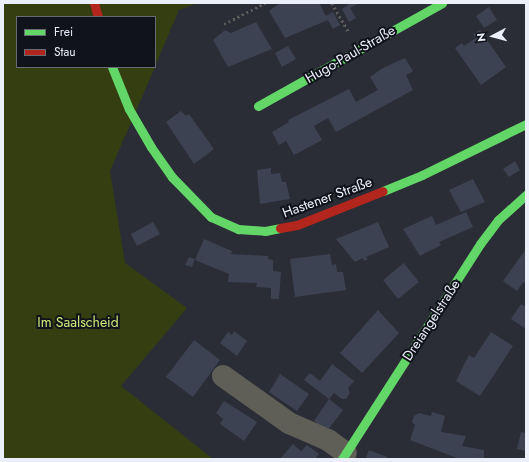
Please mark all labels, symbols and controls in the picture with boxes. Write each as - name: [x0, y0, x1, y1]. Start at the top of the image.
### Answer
- legend: [16, 16, 156, 68]
- north arrow: [473, 16, 513, 56]
- street label: Hugo-Paul-Straße: [302, 21, 398, 87]
- text: Frei: [54, 23, 73, 41]
- text: N: [473, 32, 489, 42]
- text: Stau: [54, 43, 76, 61]
- street label: Hastener Straße: [280, 173, 374, 221]
- street label: Dreiangelstraße: [399, 276, 463, 364]
- park label: Im Saalscheid: [37, 314, 119, 330]

